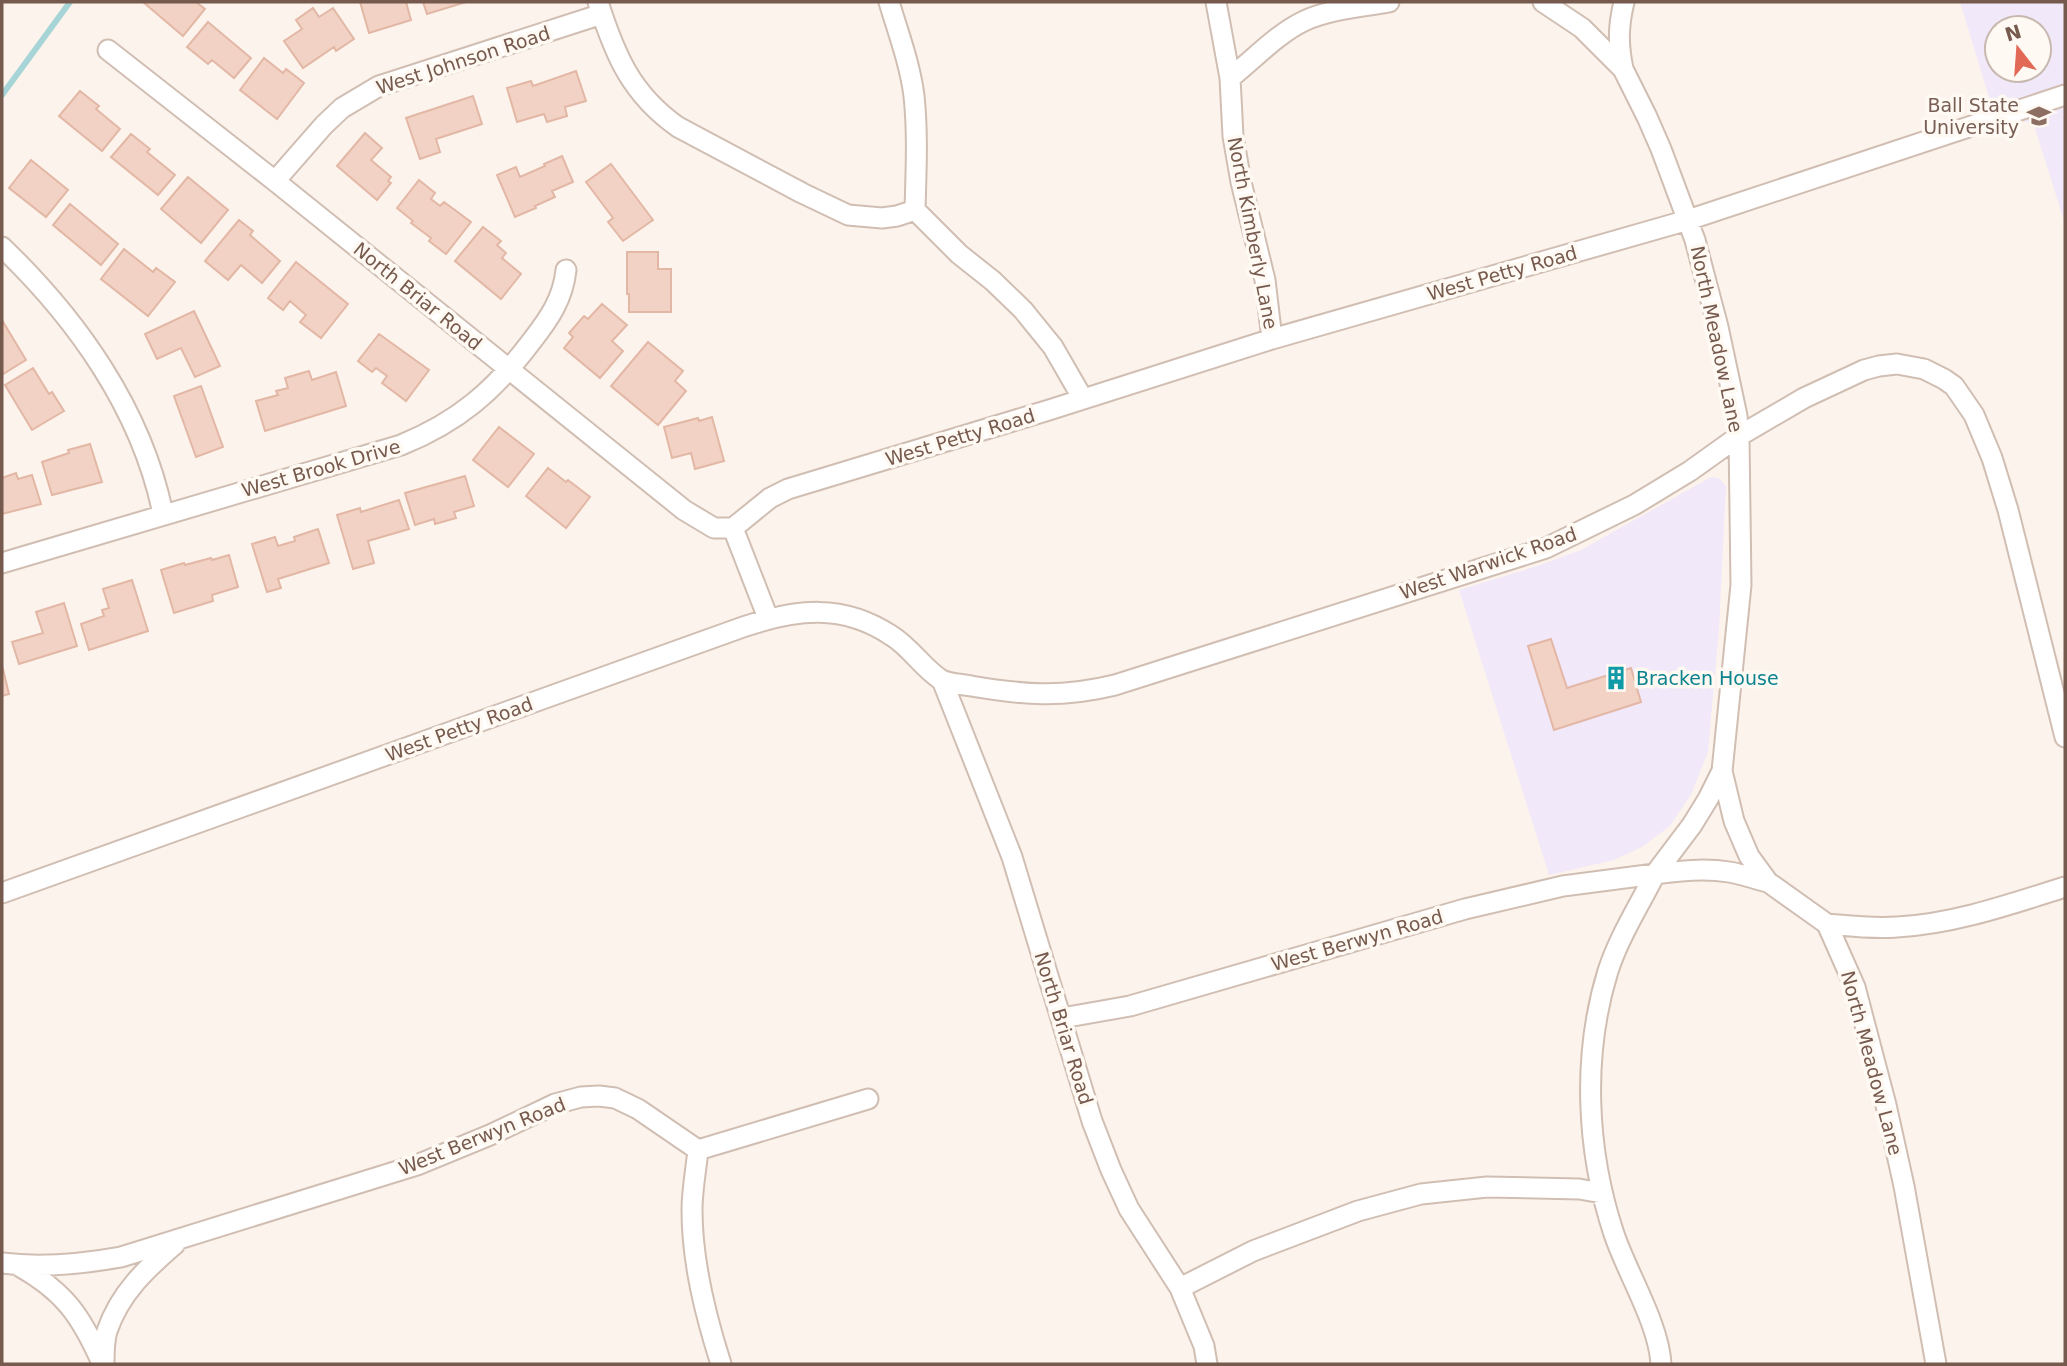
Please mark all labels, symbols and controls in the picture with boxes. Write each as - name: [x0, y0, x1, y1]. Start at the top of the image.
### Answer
- north arrow: [1983, 14, 2053, 84]
- text: N: [2002, 20, 2024, 46]
- street label: West Johnson Road: [373, 22, 553, 98]
- place label: Ball State University: [1923, 94, 2019, 138]
- school or university icon: Ball State University: [2025, 102, 2053, 130]
- street label: North Kimberly Lane: [1224, 135, 1282, 331]
- street label: North Briar Road: [349, 238, 487, 354]
- street label: West Petty Road: [1424, 241, 1580, 305]
- street label: North Meadow Lane: [1686, 244, 1748, 434]
- street label: West Petty Road: [883, 404, 1037, 470]
- street label: West Brook Drive: [239, 435, 403, 501]
- street label: West Warwick Road: [1397, 522, 1579, 604]
- building icon: Bracken House: [1602, 664, 1630, 692]
- place label: Bracken House: [1636, 667, 1779, 689]
- street label: West Petty Road: [382, 692, 536, 766]
- street label: West Berwyn Road: [1268, 905, 1446, 975]
- street label: North Briar Road: [1030, 949, 1098, 1107]
- street label: North Meadow Lane: [1837, 968, 1907, 1158]
- street label: West Berwyn Road: [395, 1092, 569, 1180]

